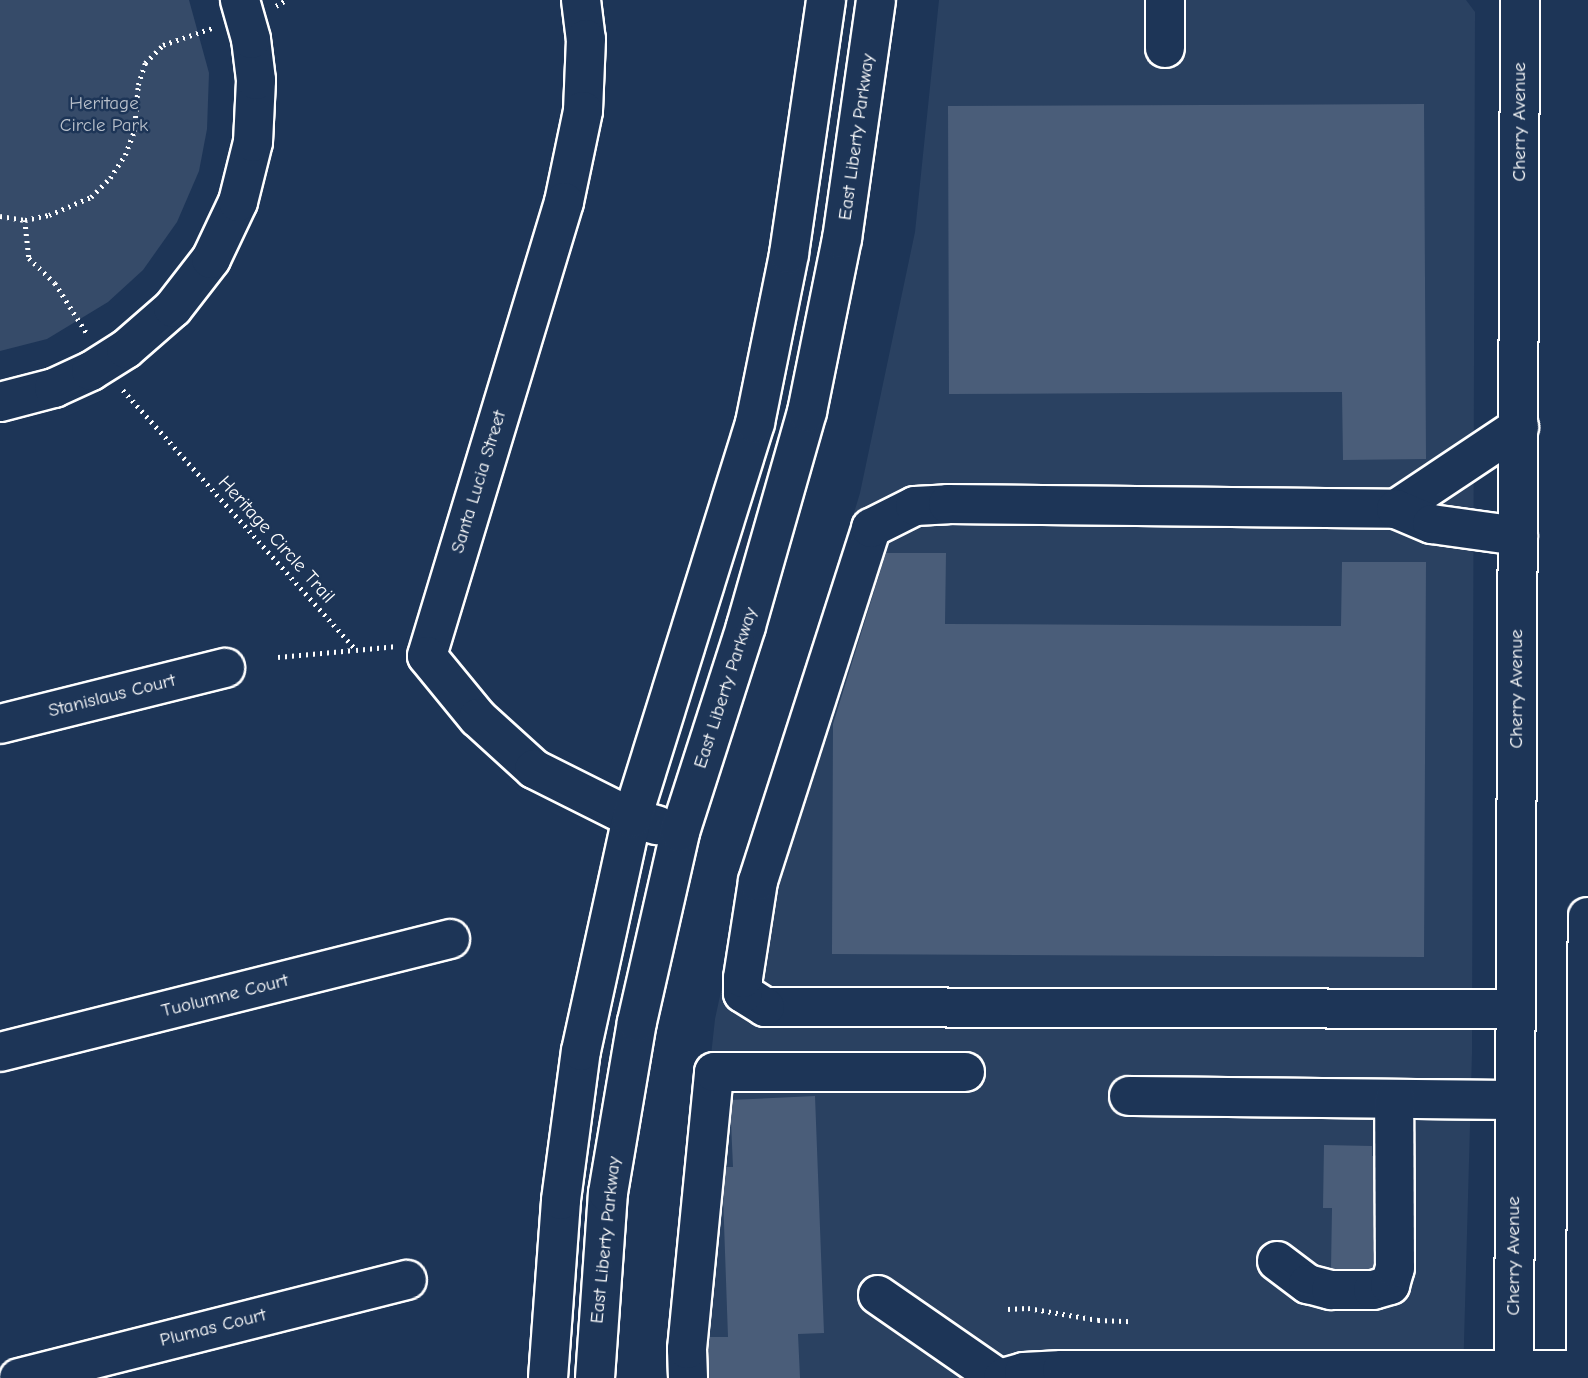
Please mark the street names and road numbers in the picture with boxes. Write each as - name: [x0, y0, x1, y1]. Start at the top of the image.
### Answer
- street label: East Liberty Parkway: [834, 52, 880, 222]
- street label: Cherry Avenue: [1509, 62, 1531, 182]
- street label: Santa Lucia Street: [446, 408, 512, 556]
- street label: Heritage Circle Trail: [213, 472, 339, 608]
- street label: East Liberty Parkway: [689, 605, 763, 771]
- street label: Cherry Avenue: [1506, 629, 1528, 749]
- street label: Stanislaus Court: [46, 669, 178, 723]
- street label: Tuolumne Court: [159, 969, 291, 1023]
- street label: East Liberty Parkway: [586, 1155, 626, 1325]
- street label: Cherry Avenue: [1503, 1196, 1525, 1316]
- street label: Plumas Court: [158, 1304, 268, 1352]

